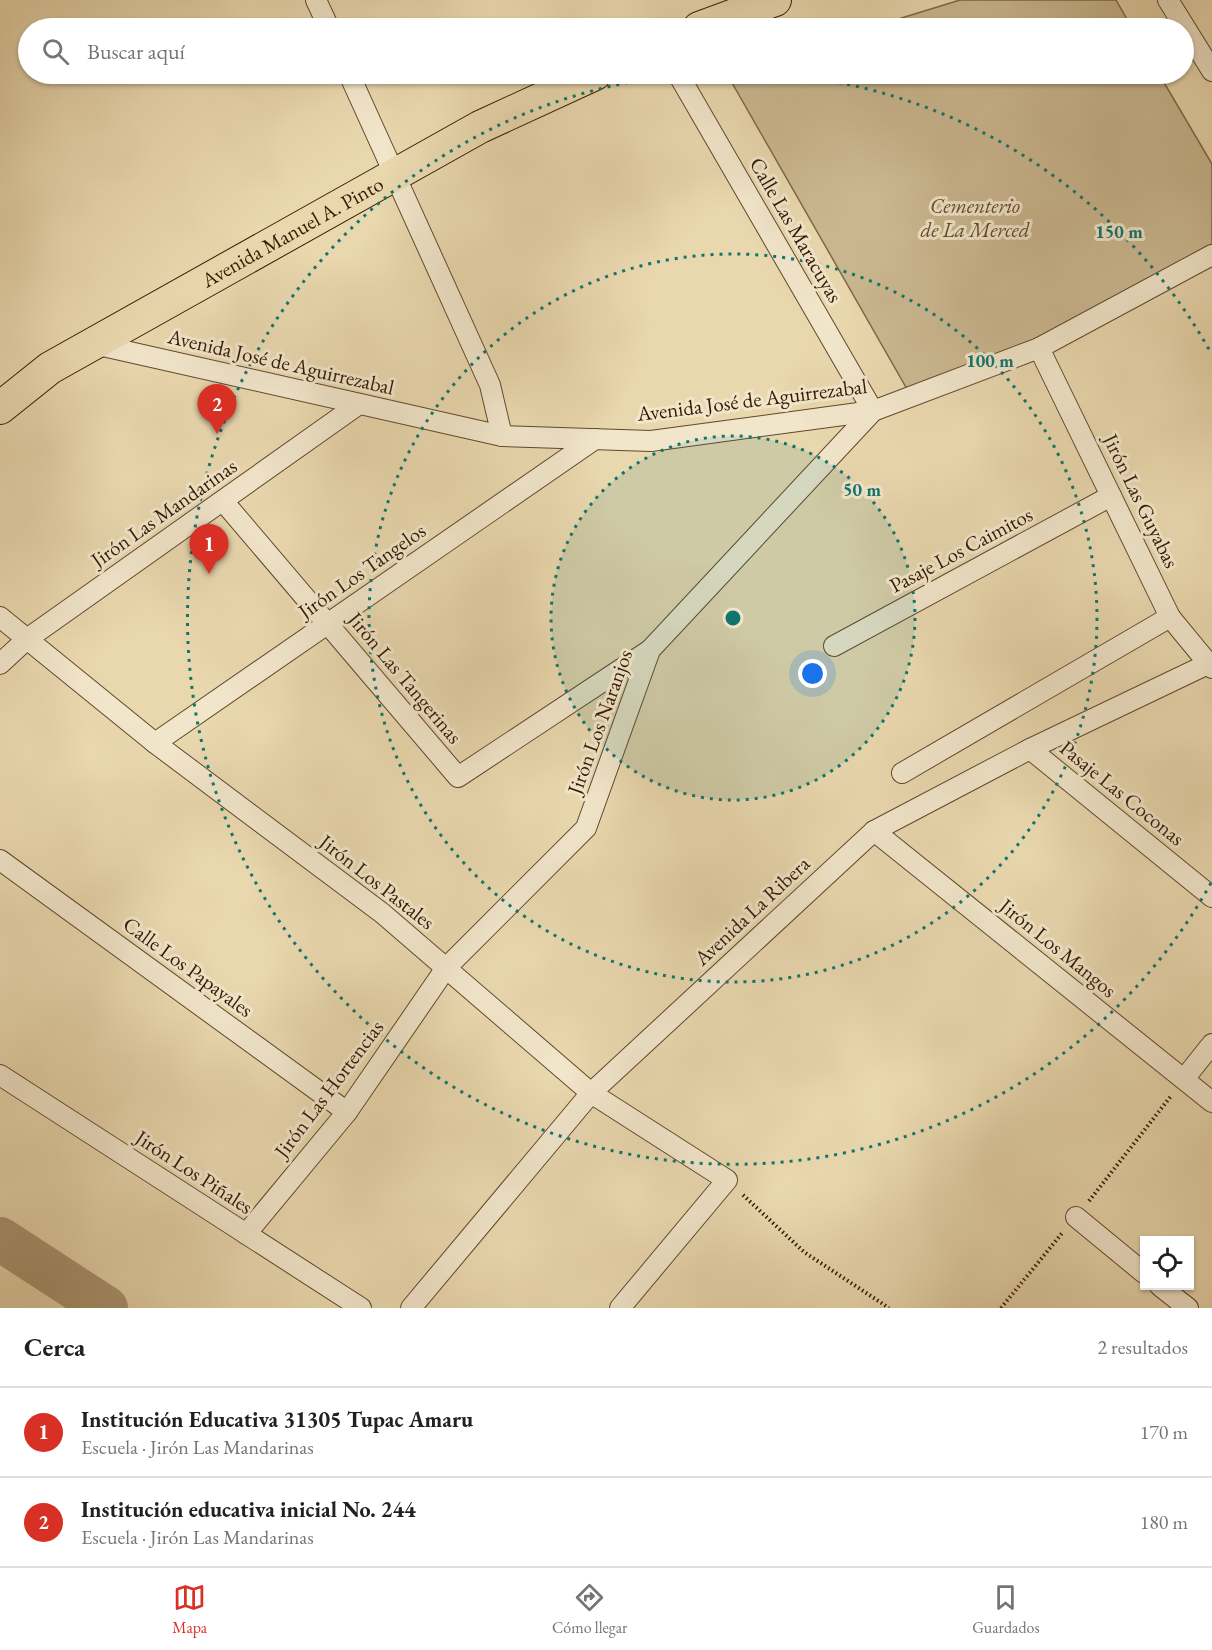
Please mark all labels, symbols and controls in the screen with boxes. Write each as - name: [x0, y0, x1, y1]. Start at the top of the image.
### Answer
- search box: [18, 18, 1194, 84]
- icon: search: [39, 35, 72, 68]
- text: Buscar aquí: [87, 37, 185, 66]
- street label: Calle Las Maracuyas: [744, 152, 849, 307]
- street label: Avenida Manuel A. Pinto: [196, 170, 388, 294]
- park label: Cementerio de La Merced: [920, 192, 1030, 243]
- text: 150 m: [1095, 220, 1143, 243]
- street label: Avenida José de Aguirrezabal: [164, 322, 397, 401]
- text: 100 m: [966, 349, 1014, 372]
- street label: Avenida José de Aguirrezabal: [635, 372, 868, 427]
- pin: 2: [198, 384, 236, 434]
- street label: Jirón Las Guyabas: [1096, 428, 1186, 572]
- street label: Jirón Las Mandarinas: [84, 452, 242, 574]
- text: 50 m: [843, 478, 881, 501]
- street label: Pasaje Los Caimitos: [885, 500, 1037, 599]
- street label: Jirón Los Tangelos: [291, 517, 431, 626]
- pin: 1: [190, 524, 228, 574]
- street label: Jirón Las Tangerinas: [341, 605, 468, 749]
- centre of rings: [723, 608, 743, 628]
- street label: Jirón Los Naranjos: [560, 646, 638, 800]
- your location: [798, 659, 827, 688]
- street label: Pasaje Las Coconas: [1054, 734, 1190, 851]
- street label: Jirón Los Pastales: [313, 827, 441, 935]
- street label: Avenida La Ribera: [687, 850, 816, 972]
- street label: Jirón Los Mangos: [993, 891, 1123, 1003]
- street label: Calle Los Papayales: [118, 910, 259, 1023]
- street label: Jirón Las Hortencias: [267, 1014, 389, 1165]
- street label: Jirón Los Piñales: [129, 1122, 258, 1220]
- map controls: [1140, 1236, 1194, 1290]
- button: locate: [1140, 1236, 1194, 1290]
- text: Cerca: [24, 1330, 85, 1364]
- text: 2 resultados: [1097, 1334, 1188, 1360]
- text: Institución Educativa 31305 Tupac Amaru: [81, 1405, 473, 1434]
- text: 1: [38, 1419, 49, 1445]
- text: 170 m: [1140, 1419, 1188, 1445]
- text: Escuela · Jirón Las Mandarinas: [81, 1434, 314, 1460]
- text: Institución educativa inicial No. 244: [81, 1495, 416, 1524]
- text: 2: [38, 1509, 49, 1535]
- text: 180 m: [1140, 1509, 1188, 1535]
- text: Escuela · Jirón Las Mandarinas: [81, 1524, 314, 1550]
- tab: Mapa: [172, 1581, 207, 1638]
- tab: Cómo llegar: [552, 1581, 627, 1638]
- tab: Guardados: [972, 1581, 1040, 1638]

